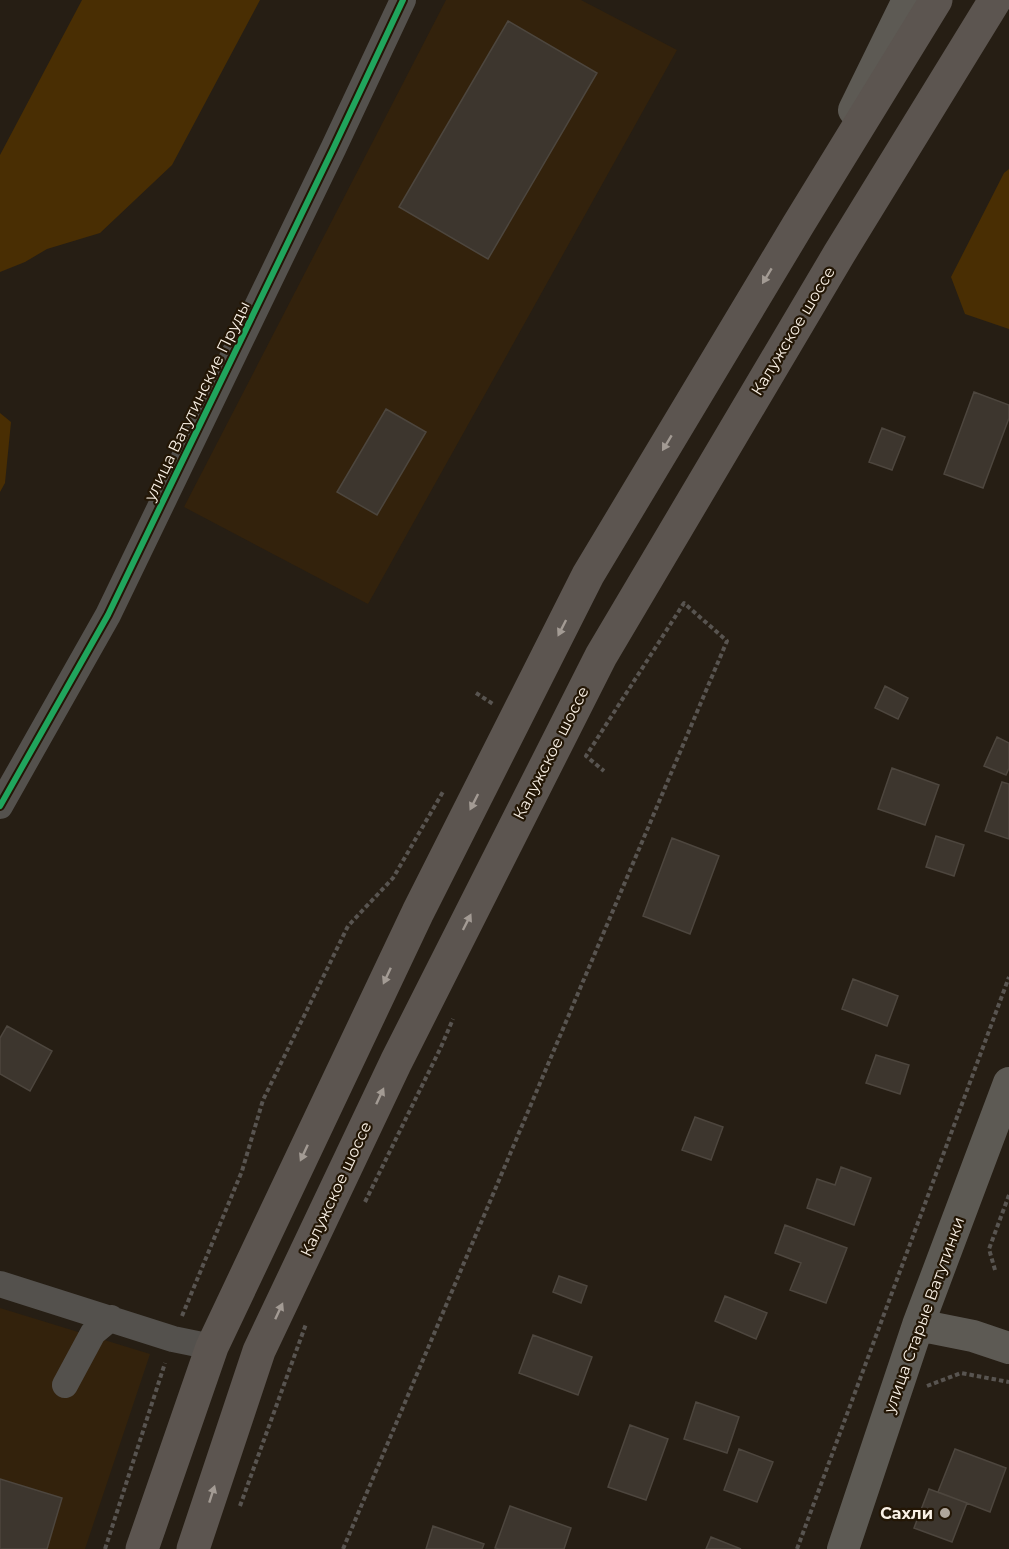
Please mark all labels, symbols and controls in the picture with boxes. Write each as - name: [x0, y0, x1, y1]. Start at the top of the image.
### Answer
- street label: Калужское шоссе: [747, 263, 839, 399]
- one-way arrow: [762, 268, 773, 284]
- street label: улица Ватутинские Пруды: [140, 298, 254, 505]
- one-way arrow: [662, 435, 673, 451]
- one-way arrow: [557, 619, 566, 636]
- street label: Калужское шоссе: [509, 683, 593, 823]
- one-way arrow: [469, 793, 478, 810]
- one-way arrow: [462, 913, 471, 930]
- one-way arrow: [383, 968, 392, 985]
- one-way arrow: [375, 1088, 384, 1105]
- street label: Калужское шоссе: [296, 1118, 376, 1260]
- one-way arrow: [299, 1144, 308, 1161]
- street label: улица Старые Ватутинки: [879, 1214, 968, 1417]
- one-way arrow: [274, 1302, 283, 1319]
- one-way arrow: [208, 1484, 217, 1502]
- place label: Сахли: [880, 1504, 933, 1523]
- marker: Сахли: [938, 1506, 952, 1520]

